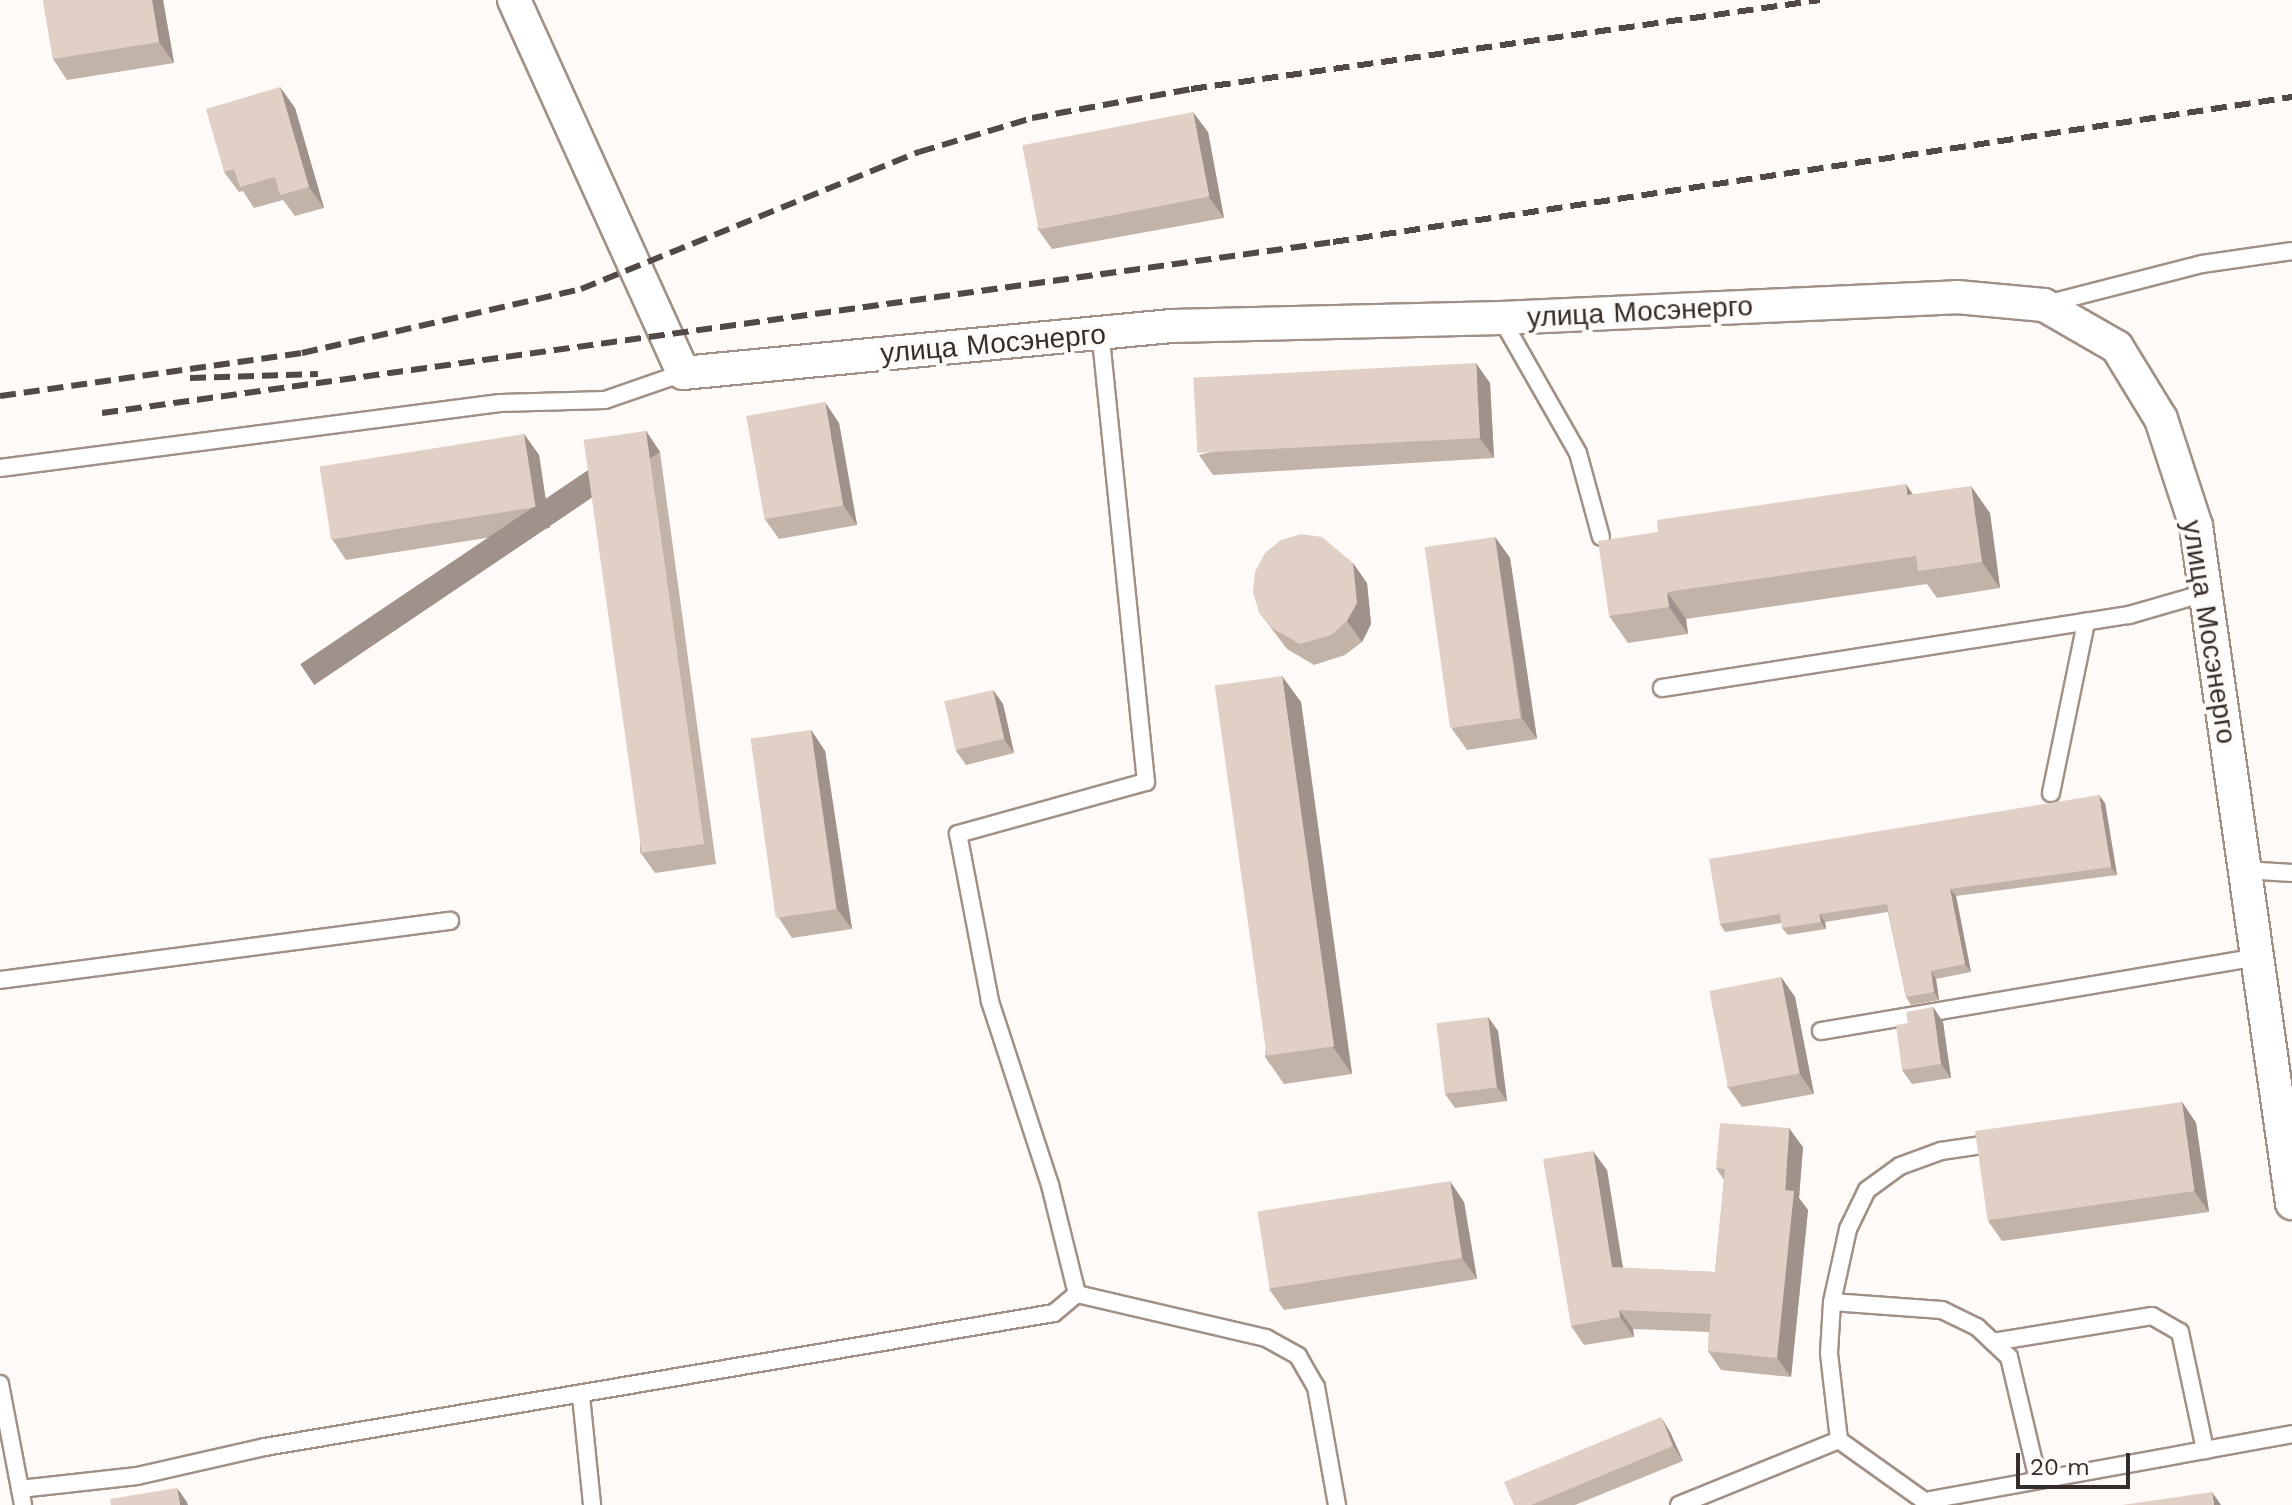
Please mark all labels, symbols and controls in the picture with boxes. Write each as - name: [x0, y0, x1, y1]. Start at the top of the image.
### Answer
- street label: улица Мосэнерго: [1526, 289, 1754, 335]
- street label: улица Мосэнерго: [879, 317, 1107, 371]
- street label: улица Мосэнерго: [2175, 518, 2243, 746]
- scale bar: [2020, 1437, 2134, 1487]
- text: 20 m: [2030, 1453, 2090, 1481]

